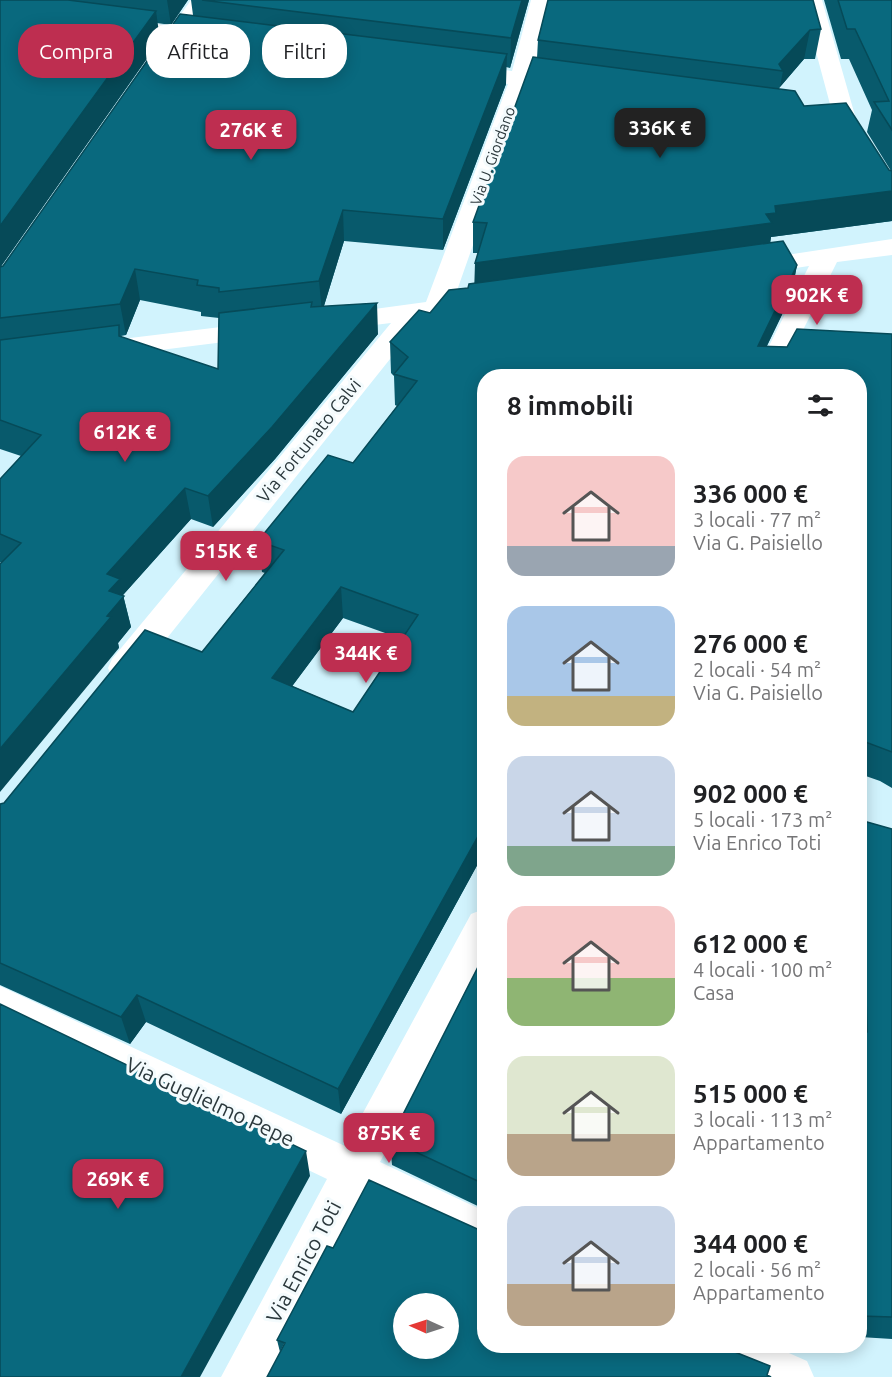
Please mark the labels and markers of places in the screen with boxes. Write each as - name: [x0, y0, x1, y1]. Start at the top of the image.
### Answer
- pin: 336K €: [611, 108, 709, 159]
- pin: 276K €: [202, 110, 300, 161]
- pin: 902K €: [768, 275, 866, 326]
- pin: 612K €: [76, 412, 174, 463]
- pin: 515K €: [177, 531, 275, 582]
- pin: 344K €: [317, 633, 415, 684]
- pin: 875K €: [340, 1113, 438, 1164]
- pin: 269K €: [69, 1159, 167, 1210]

